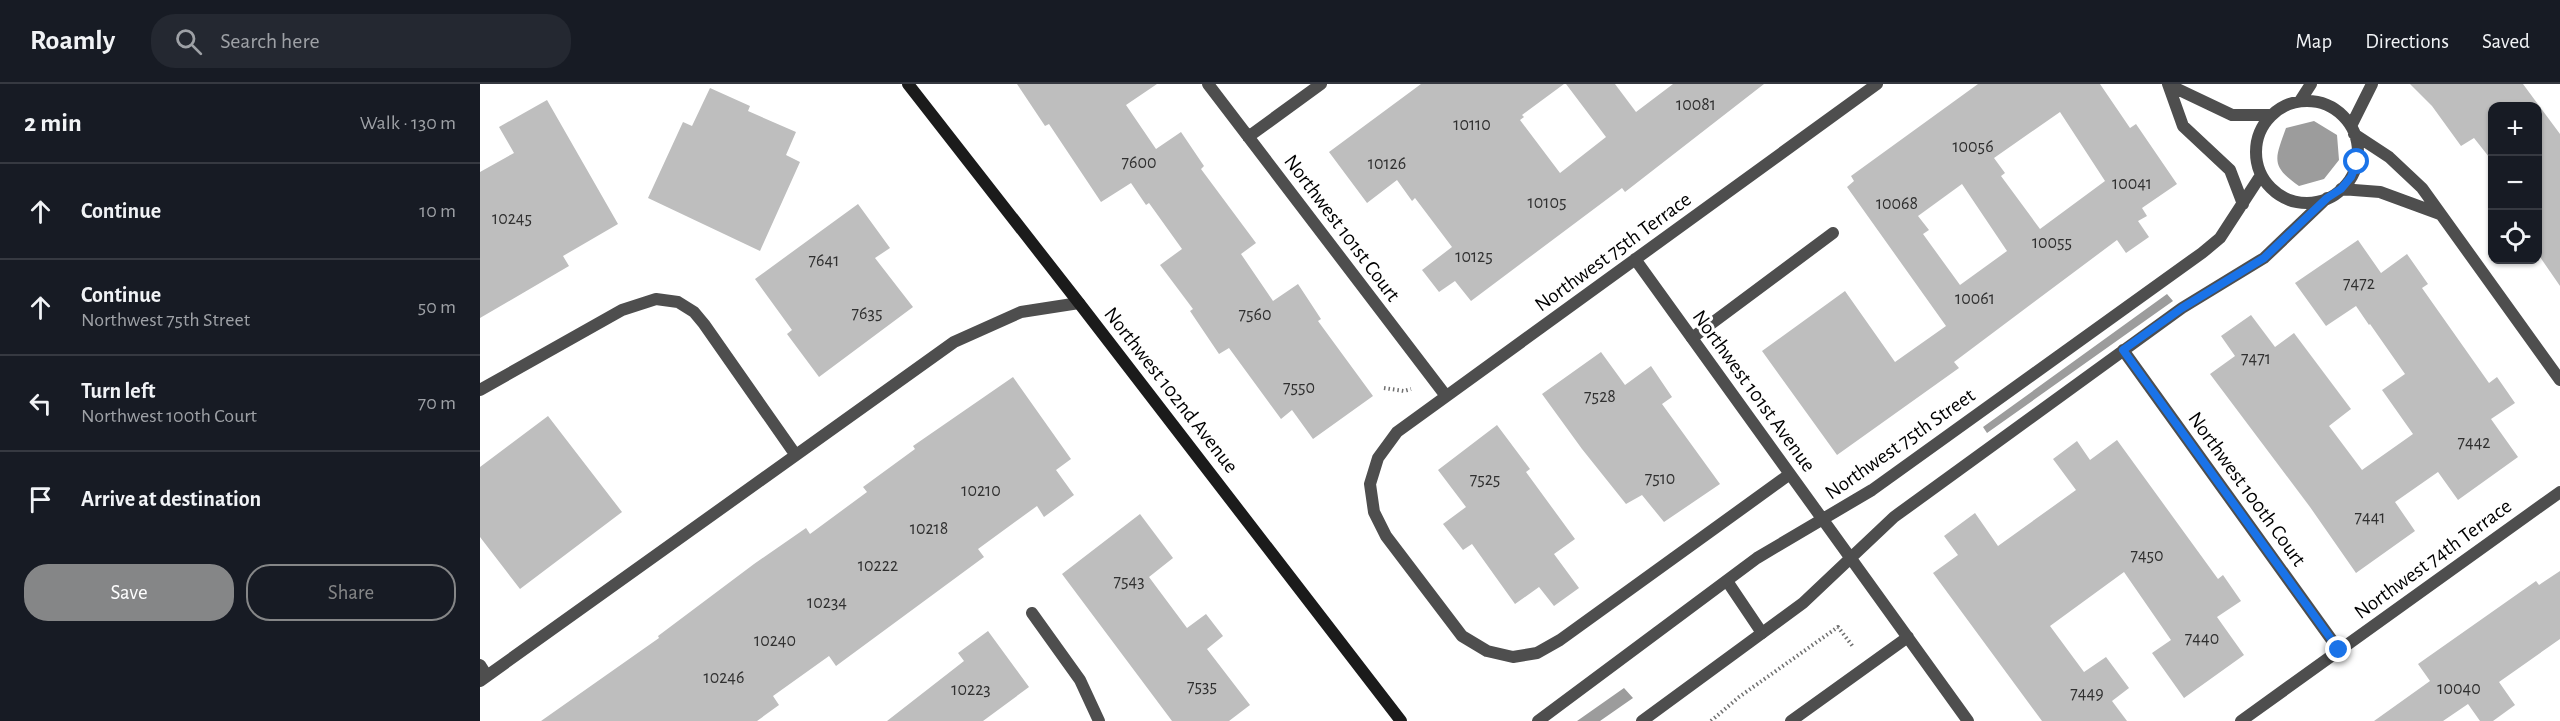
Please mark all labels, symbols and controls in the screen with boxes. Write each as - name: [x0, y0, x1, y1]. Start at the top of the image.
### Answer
- search box: [151, 14, 571, 68]
- icon: search: [172, 25, 205, 58]
- text: Roamly: [30, 27, 115, 55]
- text: Search here: [220, 30, 320, 52]
- text: Map: [2296, 31, 2332, 52]
- text: Directions: [2365, 31, 2449, 52]
- text: Saved: [2482, 31, 2530, 52]
- house number: 10081: [1676, 96, 1716, 114]
- map controls: [2488, 102, 2542, 264]
- button: +: [2488, 102, 2542, 156]
- text: 2 min: [24, 110, 82, 136]
- text: Walk · 130 m: [360, 113, 456, 133]
- house number: 10110: [1453, 116, 1491, 134]
- house number: 10056: [1952, 138, 1994, 156]
- route start: [2343, 148, 2369, 174]
- street label: Northwest 101st Court: [1280, 151, 1404, 306]
- house number: 7600: [1122, 154, 1156, 172]
- house number: 10126: [1368, 155, 1406, 173]
- button: −: [2488, 156, 2542, 210]
- house number: 10041: [2112, 175, 2152, 193]
- street label: Northwest 75th Terrace: [1531, 188, 1695, 316]
- house number: 10105: [1528, 194, 1566, 212]
- icon: ahead: [24, 195, 57, 228]
- house number: 10068: [1876, 195, 1918, 213]
- text: Continue: [81, 200, 161, 222]
- text: 10 m: [419, 201, 456, 221]
- house number: 10245: [492, 210, 532, 228]
- button: locate: [2488, 210, 2542, 264]
- house number: 10055: [2032, 234, 2072, 252]
- house number: 10125: [1455, 248, 1493, 266]
- house number: 7641: [809, 252, 839, 270]
- house number: 7472: [2343, 275, 2375, 293]
- text: Continue: [81, 284, 161, 306]
- house number: 10061: [1955, 290, 1995, 308]
- icon: ahead: [24, 291, 57, 324]
- text: 50 m: [418, 297, 456, 317]
- street label: Northwest 102nd Avenue: [1100, 303, 1242, 477]
- house number: 7635: [852, 305, 882, 323]
- house number: 7560: [1239, 306, 1272, 324]
- street label: Northwest 101st Avenue: [1688, 306, 1820, 476]
- text: Northwest 75th Street: [81, 310, 250, 330]
- house number: 7471: [2241, 350, 2271, 368]
- house number: 7550: [1283, 379, 1315, 397]
- text: Turn left: [81, 380, 155, 402]
- street label: Northwest 75th Street: [1821, 384, 1979, 504]
- icon: left: [24, 387, 57, 420]
- house number: 7528: [1584, 388, 1616, 406]
- text: 70 m: [418, 393, 456, 413]
- text: Northwest 100th Court: [81, 406, 257, 426]
- street label: Northwest 100th Court: [2184, 408, 2310, 570]
- house number: 7442: [2457, 434, 2491, 452]
- house number: 7510: [1645, 470, 1675, 488]
- house number: 7525: [1470, 471, 1500, 489]
- house number: 10210: [961, 482, 1001, 500]
- icon: arrive: [24, 483, 57, 516]
- text: Arrive at destination: [81, 488, 261, 510]
- street label: Northwest 74th Terrace: [2350, 495, 2516, 623]
- house number: 7441: [2354, 509, 2386, 527]
- house number: 10218: [910, 520, 948, 538]
- house number: 7450: [2130, 547, 2164, 565]
- house number: 10222: [858, 557, 898, 575]
- button: Save: [24, 564, 234, 621]
- button: Share: [246, 564, 456, 621]
- house number: 7543: [1113, 573, 1145, 591]
- house number: 10234: [807, 594, 847, 612]
- house number: 7440: [2185, 630, 2219, 648]
- house number: 10240: [754, 632, 796, 650]
- route end: [2325, 636, 2351, 662]
- house number: 10246: [703, 669, 745, 687]
- house number: 7535: [1187, 678, 1217, 696]
- house number: 10040: [2437, 680, 2481, 698]
- house number: 10223: [951, 681, 991, 699]
- house number: 7449: [2070, 685, 2104, 703]

